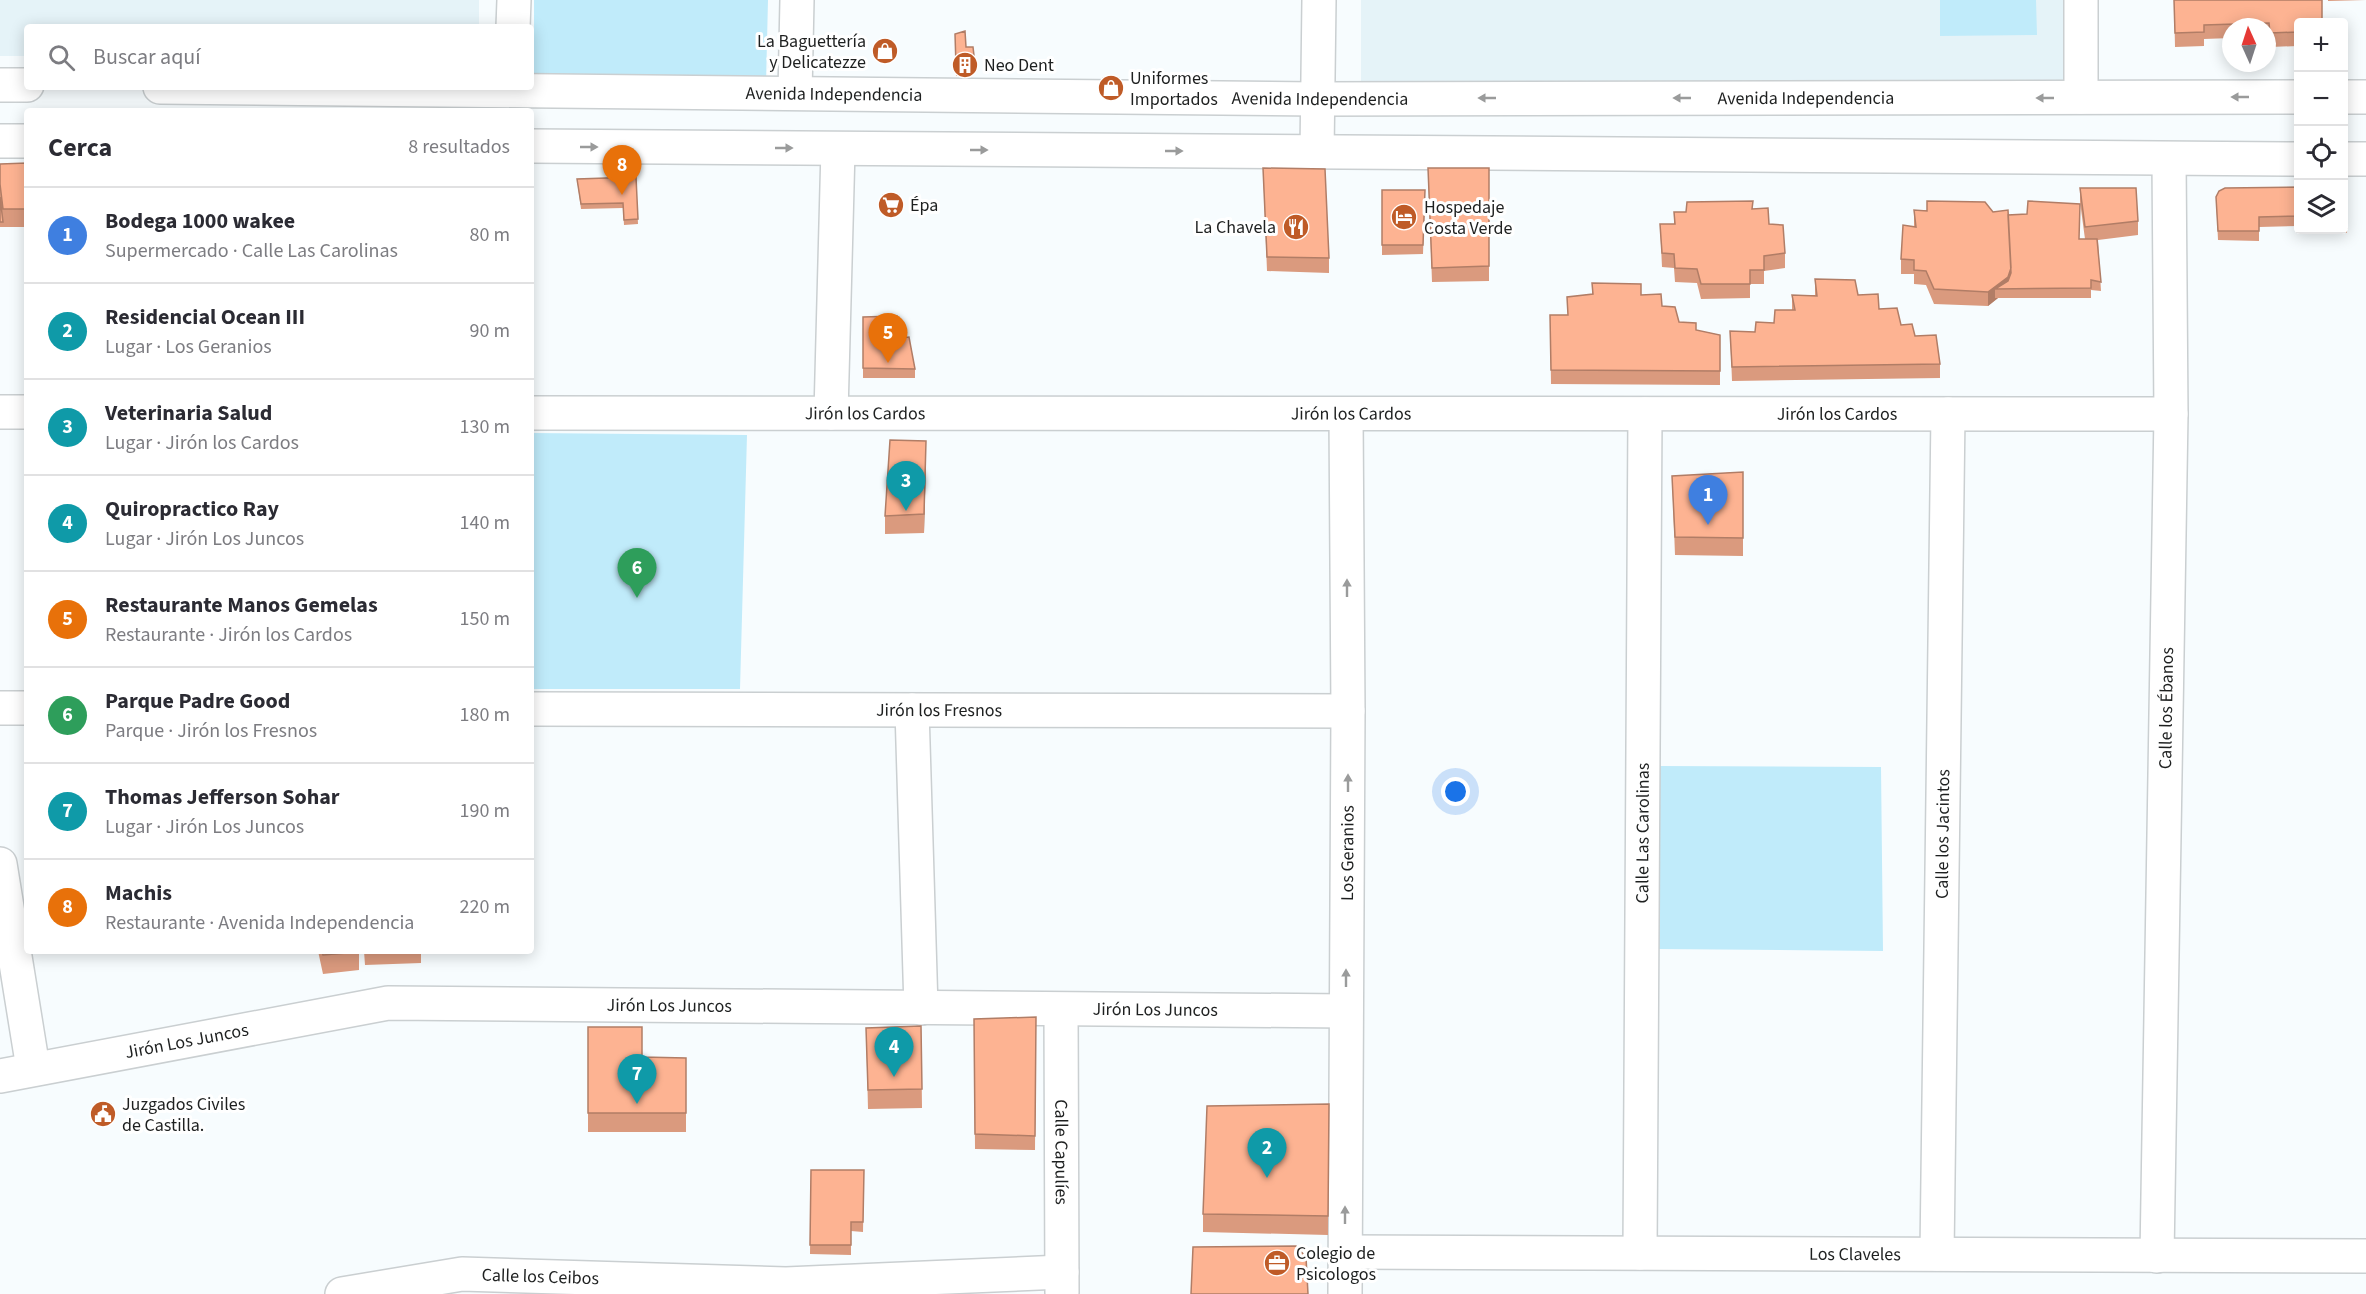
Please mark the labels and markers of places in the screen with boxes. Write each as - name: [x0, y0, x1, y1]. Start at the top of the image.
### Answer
- place label: La Baguettería y Delicatezze: [757, 29, 866, 75]
- shop icon: La Baguettería y Delicatezze: [870, 36, 900, 66]
- building icon: Neo Dent: [950, 50, 980, 80]
- place label: Neo Dent: [984, 53, 1054, 78]
- place label: Uniformes Importados: [1130, 66, 1218, 112]
- shop icon: Uniformes Importados: [1096, 73, 1126, 103]
- pin: 8: [602, 146, 642, 195]
- supermarket icon: Épa: [876, 190, 906, 220]
- place label: Épa: [910, 193, 938, 218]
- place label: Hospedaje Costa Verde: [1424, 195, 1513, 241]
- hotel icon: Hospedaje Costa Verde: [1389, 202, 1419, 232]
- restaurant icon: La Chavela: [1281, 212, 1311, 242]
- place label: La Chavela: [1195, 215, 1276, 240]
- pin: 5: [868, 314, 908, 363]
- pin: 3: [886, 462, 926, 511]
- pin: 1: [1688, 476, 1728, 525]
- pin: 6: [618, 548, 656, 598]
- pin: 4: [874, 1028, 914, 1077]
- pin: 7: [618, 1054, 656, 1104]
- place label: Juzgados Civiles de Castilla.: [122, 1092, 245, 1138]
- public building icon: Juzgados Civiles de Castilla.: [88, 1099, 118, 1129]
- pin: 2: [1248, 1128, 1286, 1178]
- place label: Colegio de Psicologos: [1296, 1241, 1376, 1287]
- office icon: Colegio de Psicologos: [1262, 1248, 1292, 1278]

